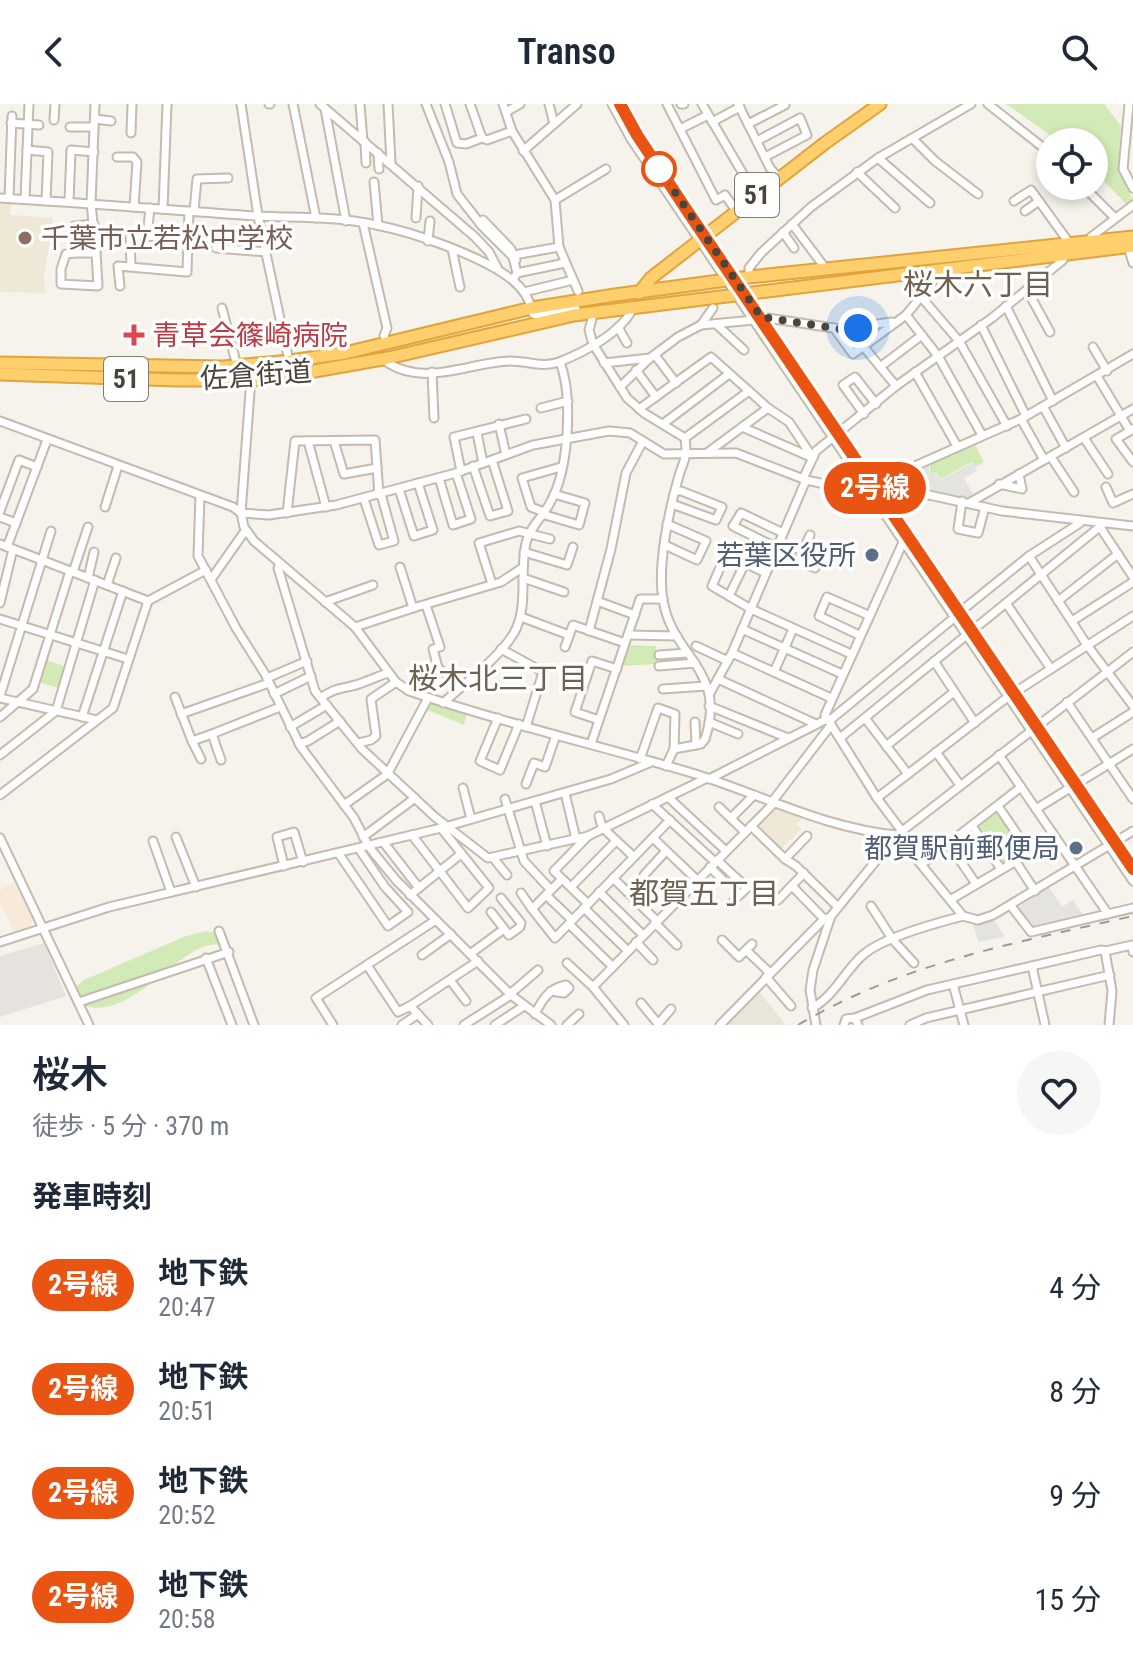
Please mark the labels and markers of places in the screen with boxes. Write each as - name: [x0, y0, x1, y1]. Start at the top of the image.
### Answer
- unlabelled marker: [642, 152, 676, 186]
- place label: 千葉市立若松中学校: [41, 222, 293, 255]
- marker: 千葉市立若松中学校: [16, 229, 34, 247]
- place label: 青草会篠崎病院: [152, 319, 348, 352]
- marker: 青草会篠崎病院: [123, 324, 145, 346]
- place label: 若葉区役所: [716, 539, 856, 572]
- marker: 若葉区役所: [863, 546, 881, 564]
- place label: 都賀駅前郵便局: [864, 832, 1060, 865]
- marker: 都賀駅前郵便局: [1067, 839, 1085, 857]

